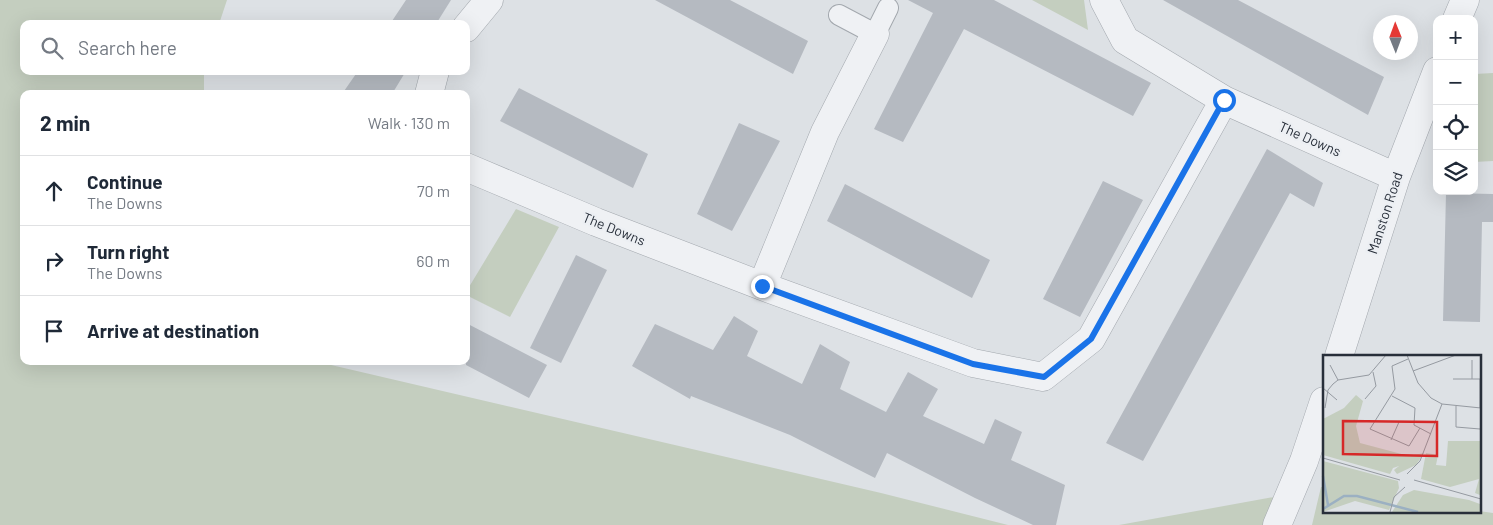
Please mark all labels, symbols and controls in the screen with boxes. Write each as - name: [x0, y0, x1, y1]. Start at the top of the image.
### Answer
- north arrow: [1373, 15, 1418, 60]
- map controls: [1433, 15, 1478, 195]
- button: +: [1433, 15, 1478, 60]
- search box: [20, 20, 470, 75]
- icon: search: [38, 34, 66, 62]
- text: Search here: [78, 36, 177, 59]
- button: −: [1433, 60, 1478, 105]
- route start: [1213, 89, 1236, 112]
- button: locate: [1433, 105, 1478, 150]
- text: 2 min: [40, 110, 90, 135]
- text: Walk · 130 m: [368, 113, 450, 132]
- street label: The Downs: [1277, 117, 1344, 160]
- button: layers: [1433, 150, 1478, 195]
- text: Continue: [87, 170, 163, 193]
- street label: Manston Road: [1363, 170, 1406, 256]
- icon: ahead: [40, 177, 68, 205]
- text: 70 m: [417, 181, 450, 200]
- text: The Downs: [87, 193, 163, 212]
- street label: The Downs: [580, 208, 648, 249]
- text: Turn right: [87, 240, 169, 263]
- icon: right: [40, 247, 68, 275]
- text: 60 m: [416, 251, 450, 270]
- text: The Downs: [87, 263, 163, 282]
- route end: [751, 275, 774, 298]
- icon: arrive: [40, 317, 68, 345]
- text: Arrive at destination: [87, 319, 259, 342]
- inset map: [1323, 355, 1480, 512]

